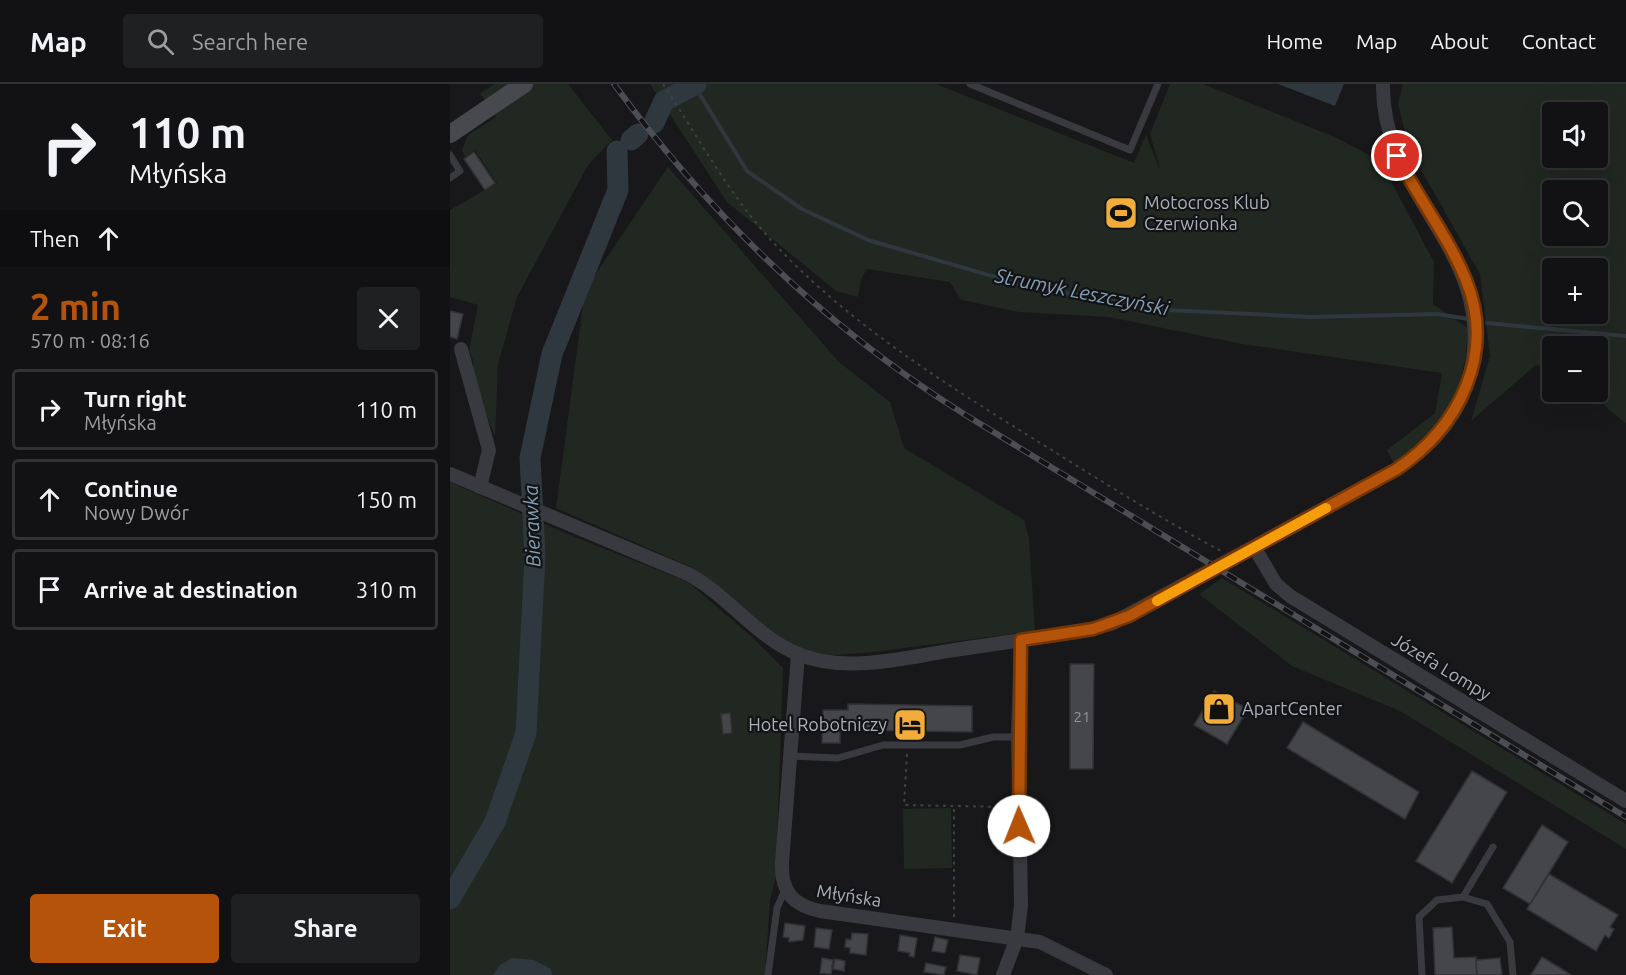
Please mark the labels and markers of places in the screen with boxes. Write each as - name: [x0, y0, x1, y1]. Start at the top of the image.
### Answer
- pin: [1371, 130, 1422, 181]
- place label: Motocross Klub Czerwionka: [1144, 192, 1270, 233]
- sports icon: Motocross Klub Czerwionka: [1103, 195, 1139, 231]
- shop icon: ApartCenter: [1201, 691, 1237, 727]
- place label: ApartCenter: [1242, 698, 1343, 718]
- hotel icon: Hotel Robotniczy: [892, 707, 928, 743]
- place label: Hotel Robotniczy: [748, 714, 887, 734]

